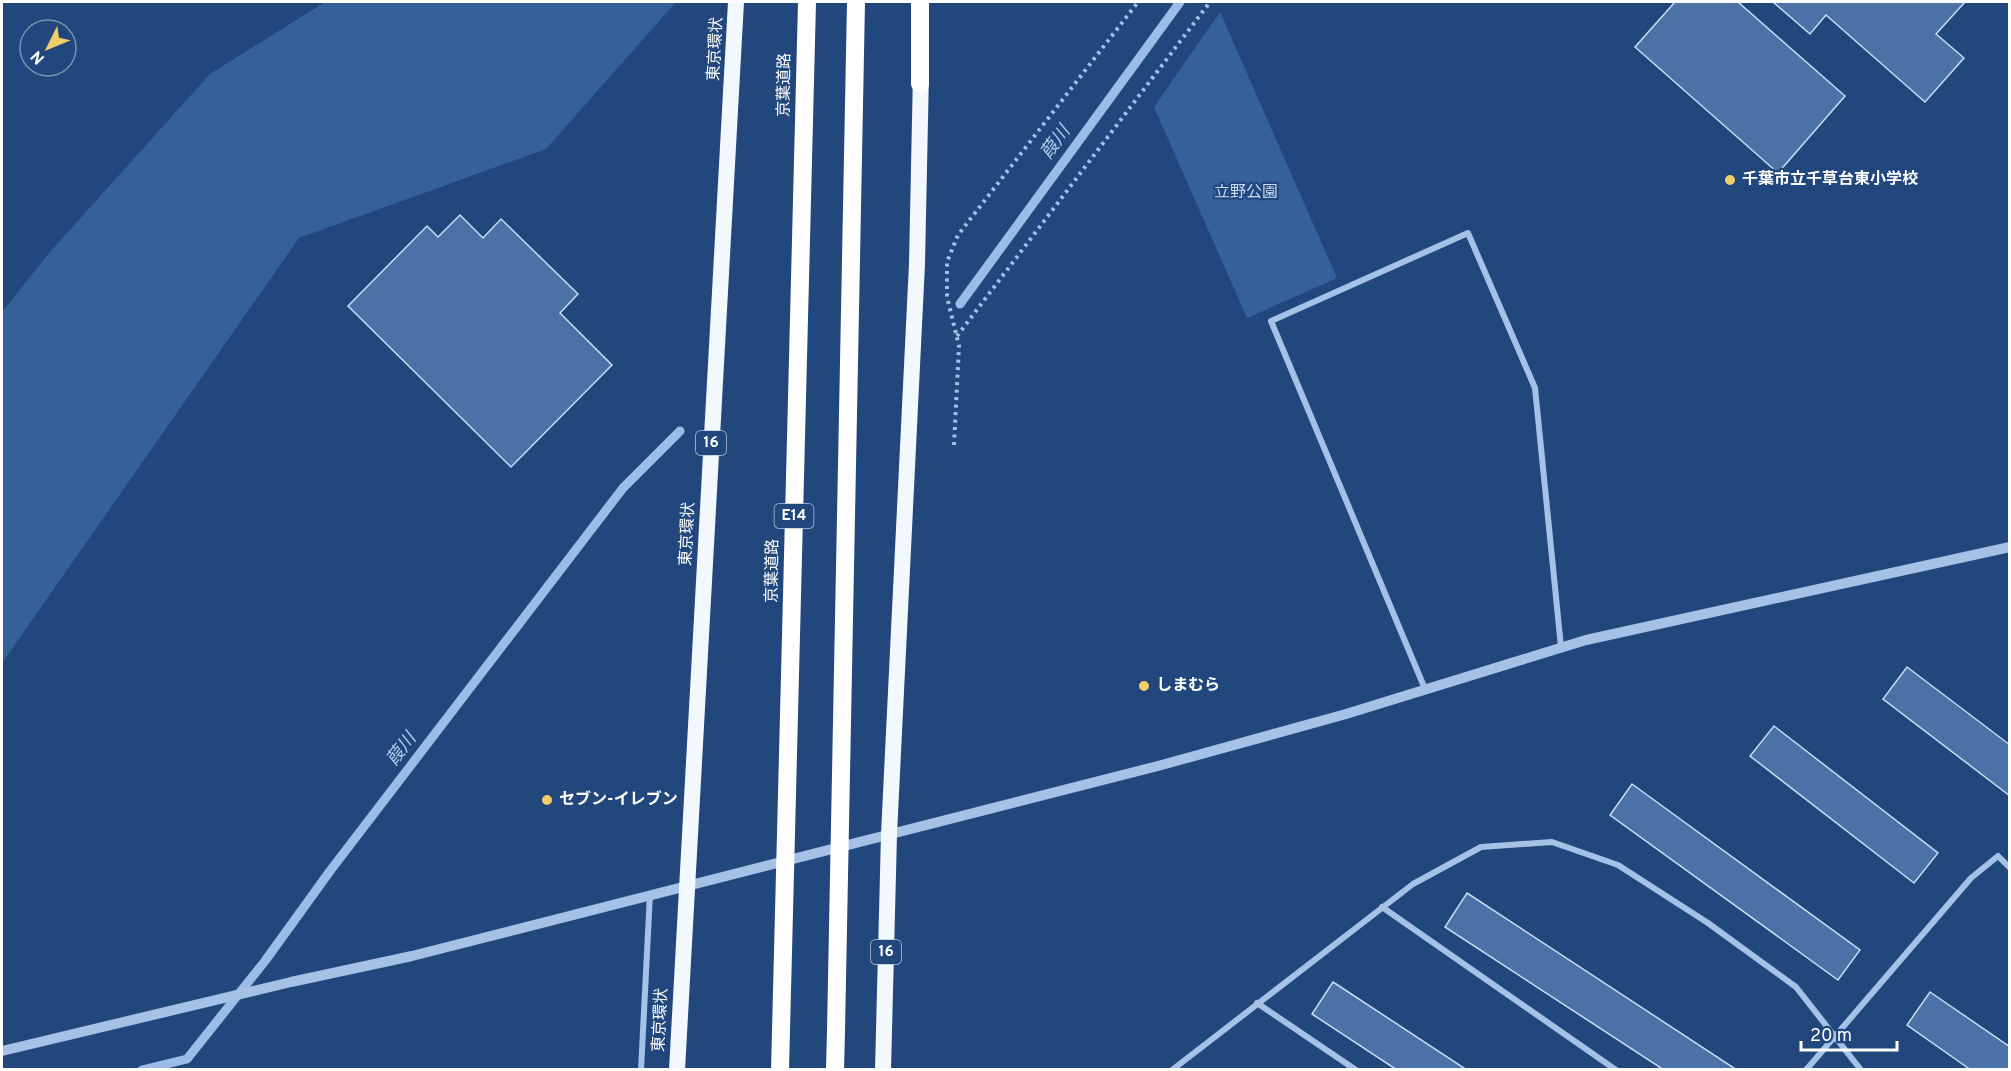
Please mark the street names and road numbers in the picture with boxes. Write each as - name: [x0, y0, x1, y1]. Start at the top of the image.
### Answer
- street label: 東京環状: [704, 17, 728, 81]
- street label: 京葉道路: [774, 53, 796, 117]
- road number: 16: [696, 431, 726, 455]
- street label: 東京環状: [676, 502, 700, 566]
- road number: E14: [774, 504, 814, 528]
- street label: 京葉道路: [762, 539, 784, 603]
- road number: 16: [871, 940, 901, 964]
- street label: 東京環状: [649, 988, 673, 1052]

